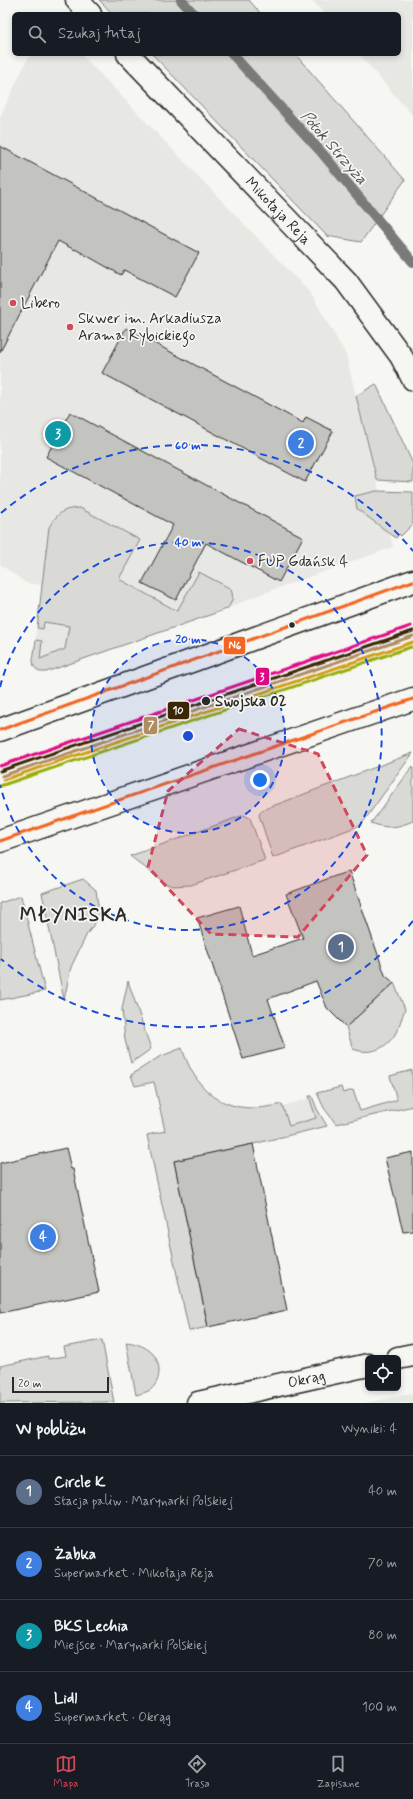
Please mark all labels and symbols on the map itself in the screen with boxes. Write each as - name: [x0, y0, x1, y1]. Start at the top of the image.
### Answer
- water label: Potok Strzyża: [296, 106, 372, 190]
- street label: Mikołaja Reja: [240, 173, 315, 250]
- place label: Libero: [21, 294, 60, 314]
- marker: Libero: [8, 298, 18, 308]
- place label: Skwer im. Arkadiusza Arama Rybickiego: [78, 309, 222, 347]
- marker: Skwer im. Arkadiusza Arama Rybickiego: [65, 322, 75, 332]
- pin: 3: [45, 419, 71, 449]
- pin: 2: [288, 428, 314, 458]
- text: 60 m: [175, 438, 201, 454]
- text: 40 m: [175, 535, 202, 551]
- place label: FUP Gdańsk 4: [258, 552, 348, 572]
- marker: FUP Gdańsk 4: [245, 556, 255, 566]
- unlabelled marker: [287, 620, 297, 630]
- text: 20 m: [175, 632, 201, 648]
- line badge: N6: [223, 636, 246, 655]
- text: N6: [229, 639, 242, 653]
- line badge: 3: [255, 667, 270, 686]
- text: 3: [260, 671, 265, 685]
- place label: Swojska 02: [215, 692, 287, 712]
- marker: Swojska 02: [200, 695, 212, 707]
- line badge: 10: [167, 701, 190, 720]
- text: 10: [172, 704, 184, 718]
- line badge: 7: [143, 716, 158, 735]
- text: 7: [148, 719, 155, 733]
- centre of rings: [181, 729, 195, 743]
- your location: [250, 770, 270, 790]
- district label: MŁYNISKA: [20, 903, 128, 928]
- pin: 1: [328, 932, 354, 962]
- pin: 4: [30, 1222, 56, 1252]
- street label: Okrąg: [286, 1366, 327, 1394]
- scale bar: [12, 1375, 109, 1394]

